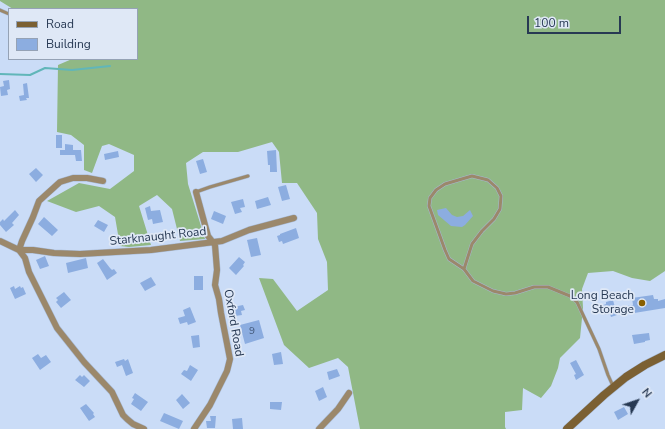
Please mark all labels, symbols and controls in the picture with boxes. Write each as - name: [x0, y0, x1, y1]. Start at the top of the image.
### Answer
- legend: [8, 8, 138, 60]
- scale bar: [529, 8, 623, 34]
- text: 100 m: [534, 15, 569, 31]
- text: Road: [46, 16, 74, 32]
- text: Building: [46, 36, 91, 52]
- street label: Starknaught Road: [109, 225, 207, 249]
- street label: Oxford Road: [220, 288, 246, 358]
- place label: Long Beach Storage: [571, 289, 634, 317]
- marker: Long Beach Storage: [637, 298, 647, 308]
- house number: 9: [249, 326, 255, 338]
- north arrow: [617, 381, 657, 421]
- text: N: [638, 385, 655, 401]

